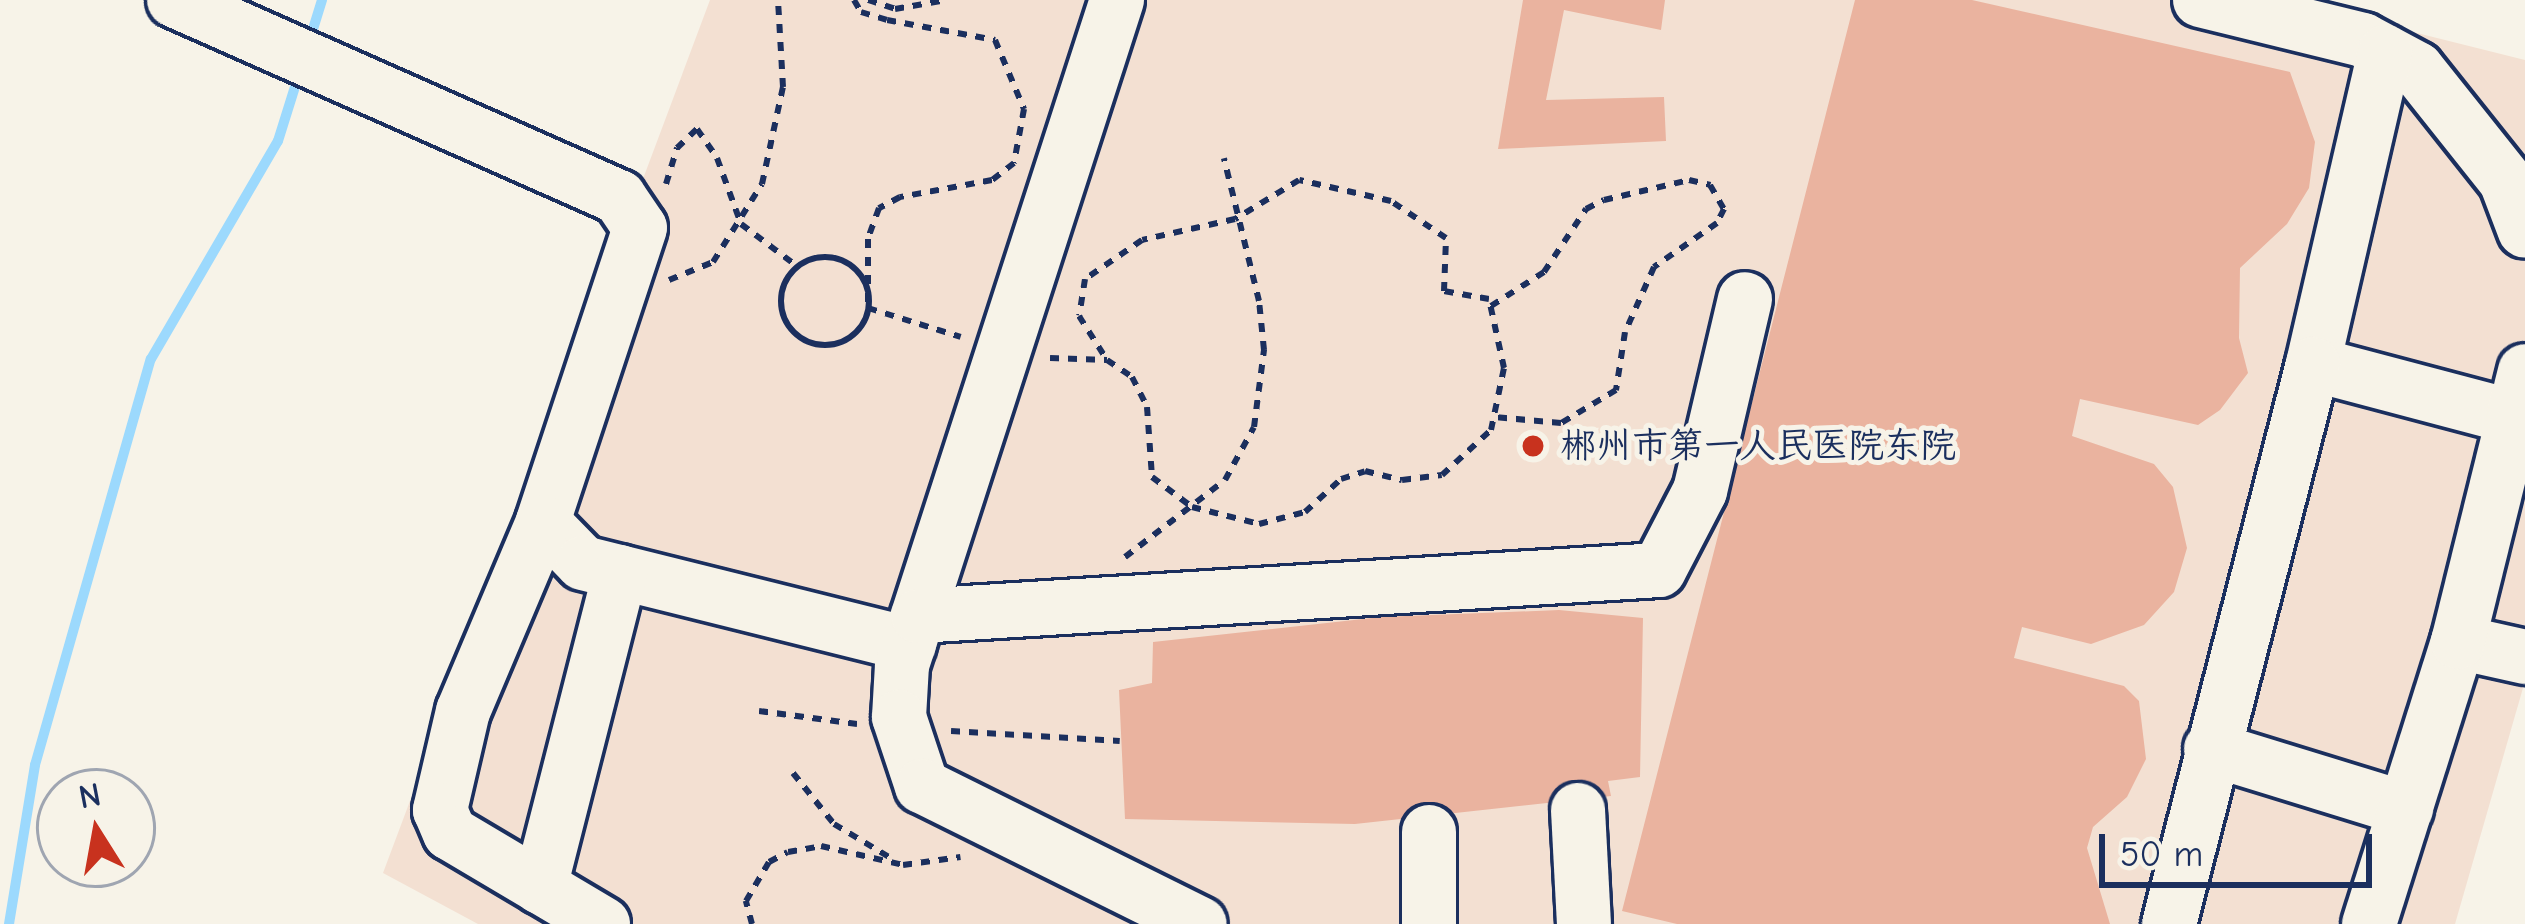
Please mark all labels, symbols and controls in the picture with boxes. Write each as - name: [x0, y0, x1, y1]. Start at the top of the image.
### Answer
- place label: 郴州市第一人民医院东院: [1560, 424, 1956, 468]
- marker: 郴州市第一人民医院东院: [1517, 430, 1549, 462]
- north arrow: [36, 768, 156, 888]
- text: N: [76, 775, 104, 816]
- scale bar: [2105, 810, 2378, 884]
- text: 50 m: [2120, 834, 2203, 875]

